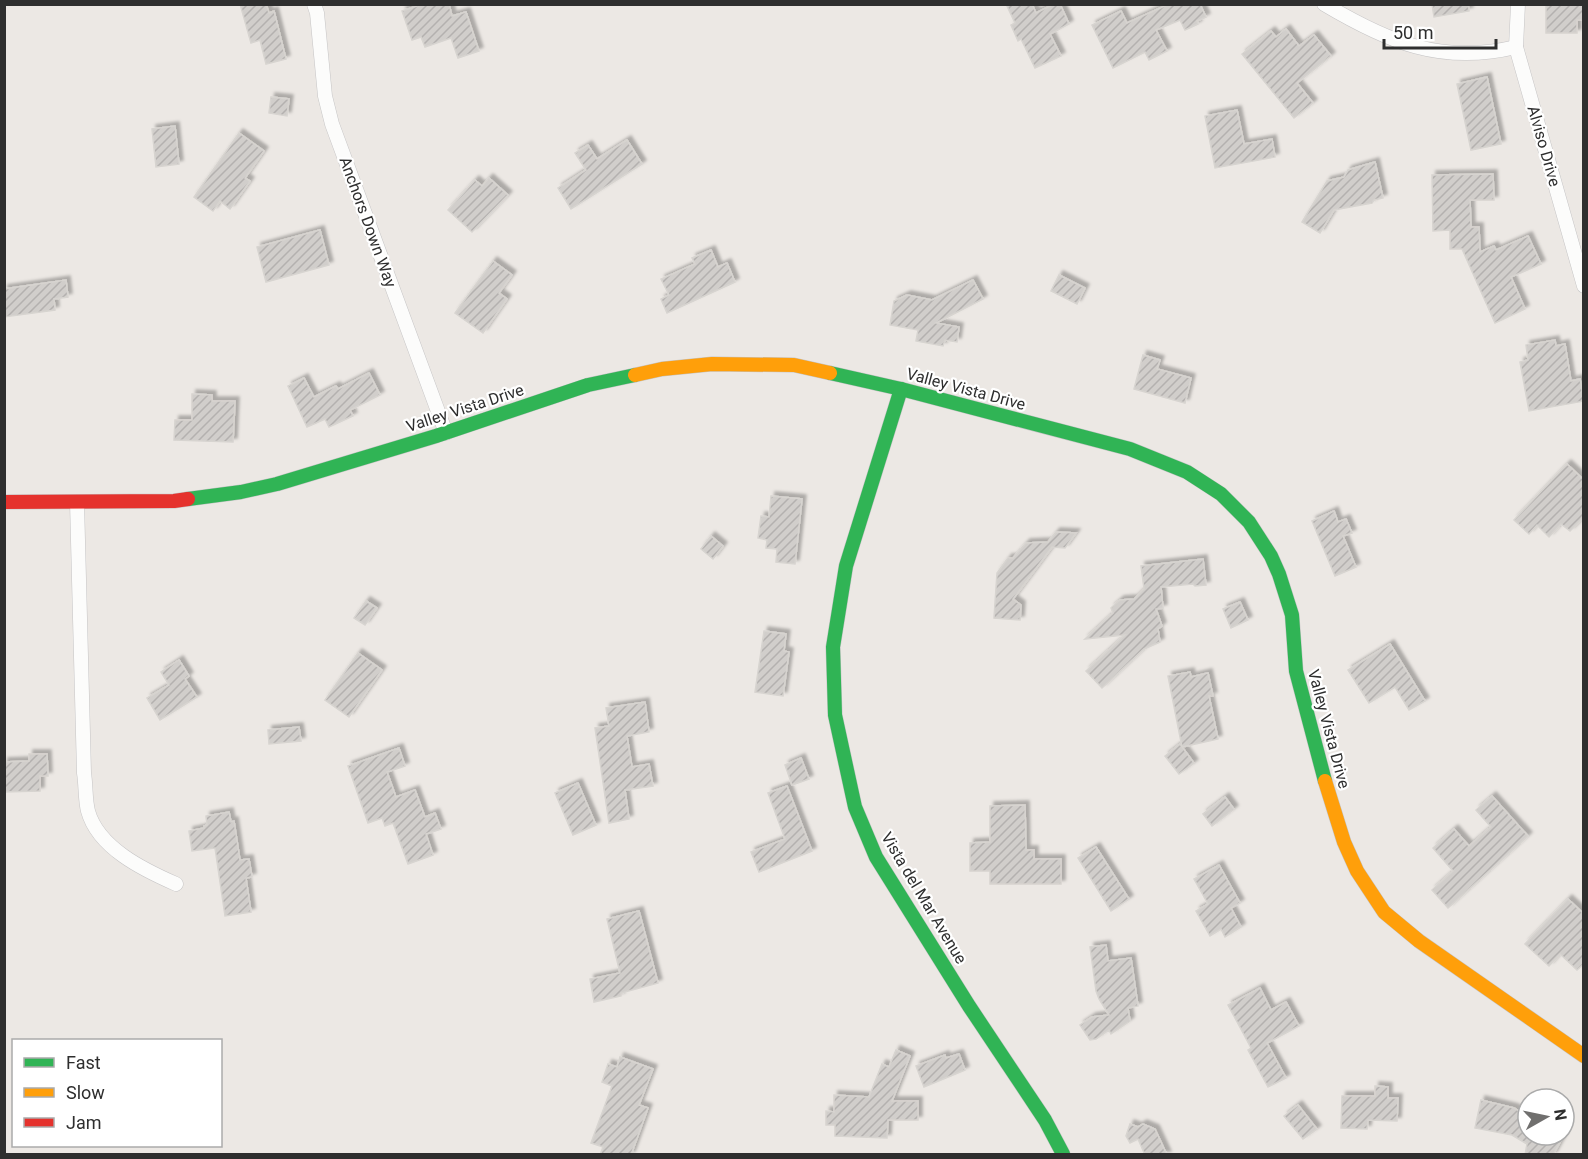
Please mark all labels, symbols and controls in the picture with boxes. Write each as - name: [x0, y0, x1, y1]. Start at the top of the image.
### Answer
- scale bar: [1384, 12, 1496, 50]
- text: 50 m: [1393, 22, 1433, 43]
- street label: Alviso Drive: [1523, 103, 1565, 189]
- street label: Anchors Down Way: [336, 154, 401, 290]
- street label: Valley Vista Drive: [904, 364, 1028, 414]
- street label: Valley Vista Drive: [404, 380, 526, 436]
- street label: Valley Vista Drive: [1304, 667, 1354, 791]
- street label: Vista del Mar Avenue: [877, 829, 971, 967]
- legend: [12, 1039, 222, 1147]
- text: Fast: [66, 1052, 101, 1073]
- text: Slow: [66, 1082, 105, 1103]
- north arrow: [1516, 1087, 1576, 1147]
- text: N: [1550, 1108, 1571, 1122]
- text: Jam: [66, 1112, 102, 1133]

